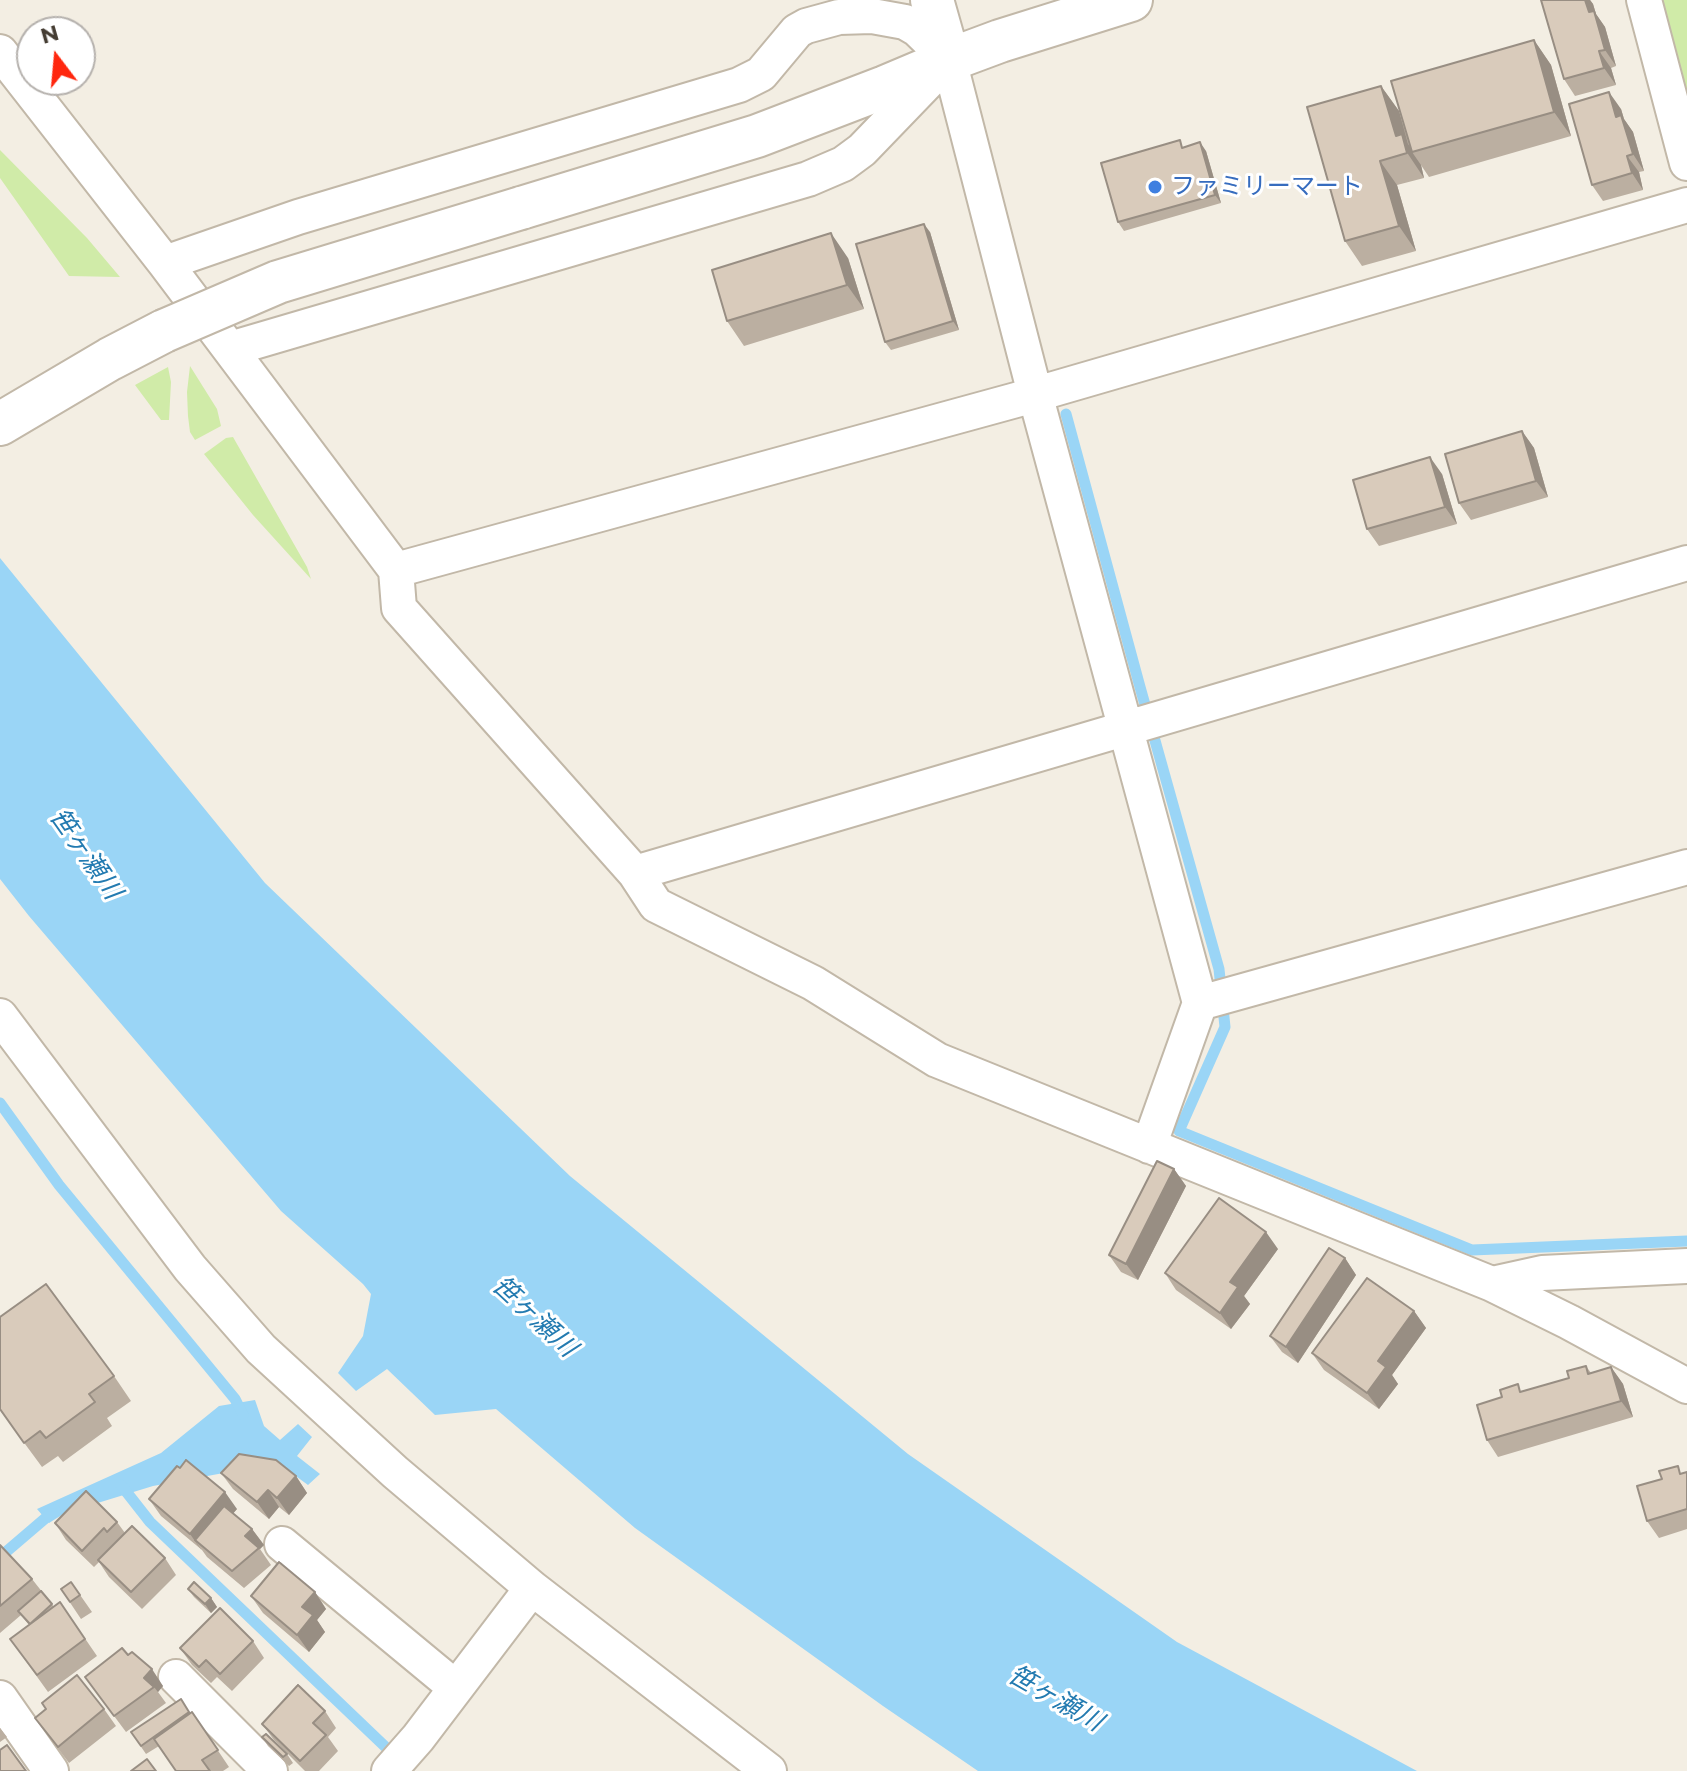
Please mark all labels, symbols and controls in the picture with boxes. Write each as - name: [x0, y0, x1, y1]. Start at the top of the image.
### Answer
- north arrow: [16, 16, 96, 96]
- text: N: [38, 19, 62, 50]
- place label: ファミリーマート: [1171, 173, 1363, 201]
- marker: ファミリーマート: [1146, 178, 1164, 196]
- water label: 笹ヶ瀬川: [42, 802, 128, 906]
- water label: 笹ヶ瀬川: [485, 1270, 583, 1364]
- water label: 笹ヶ瀬川: [1002, 1659, 1108, 1739]

